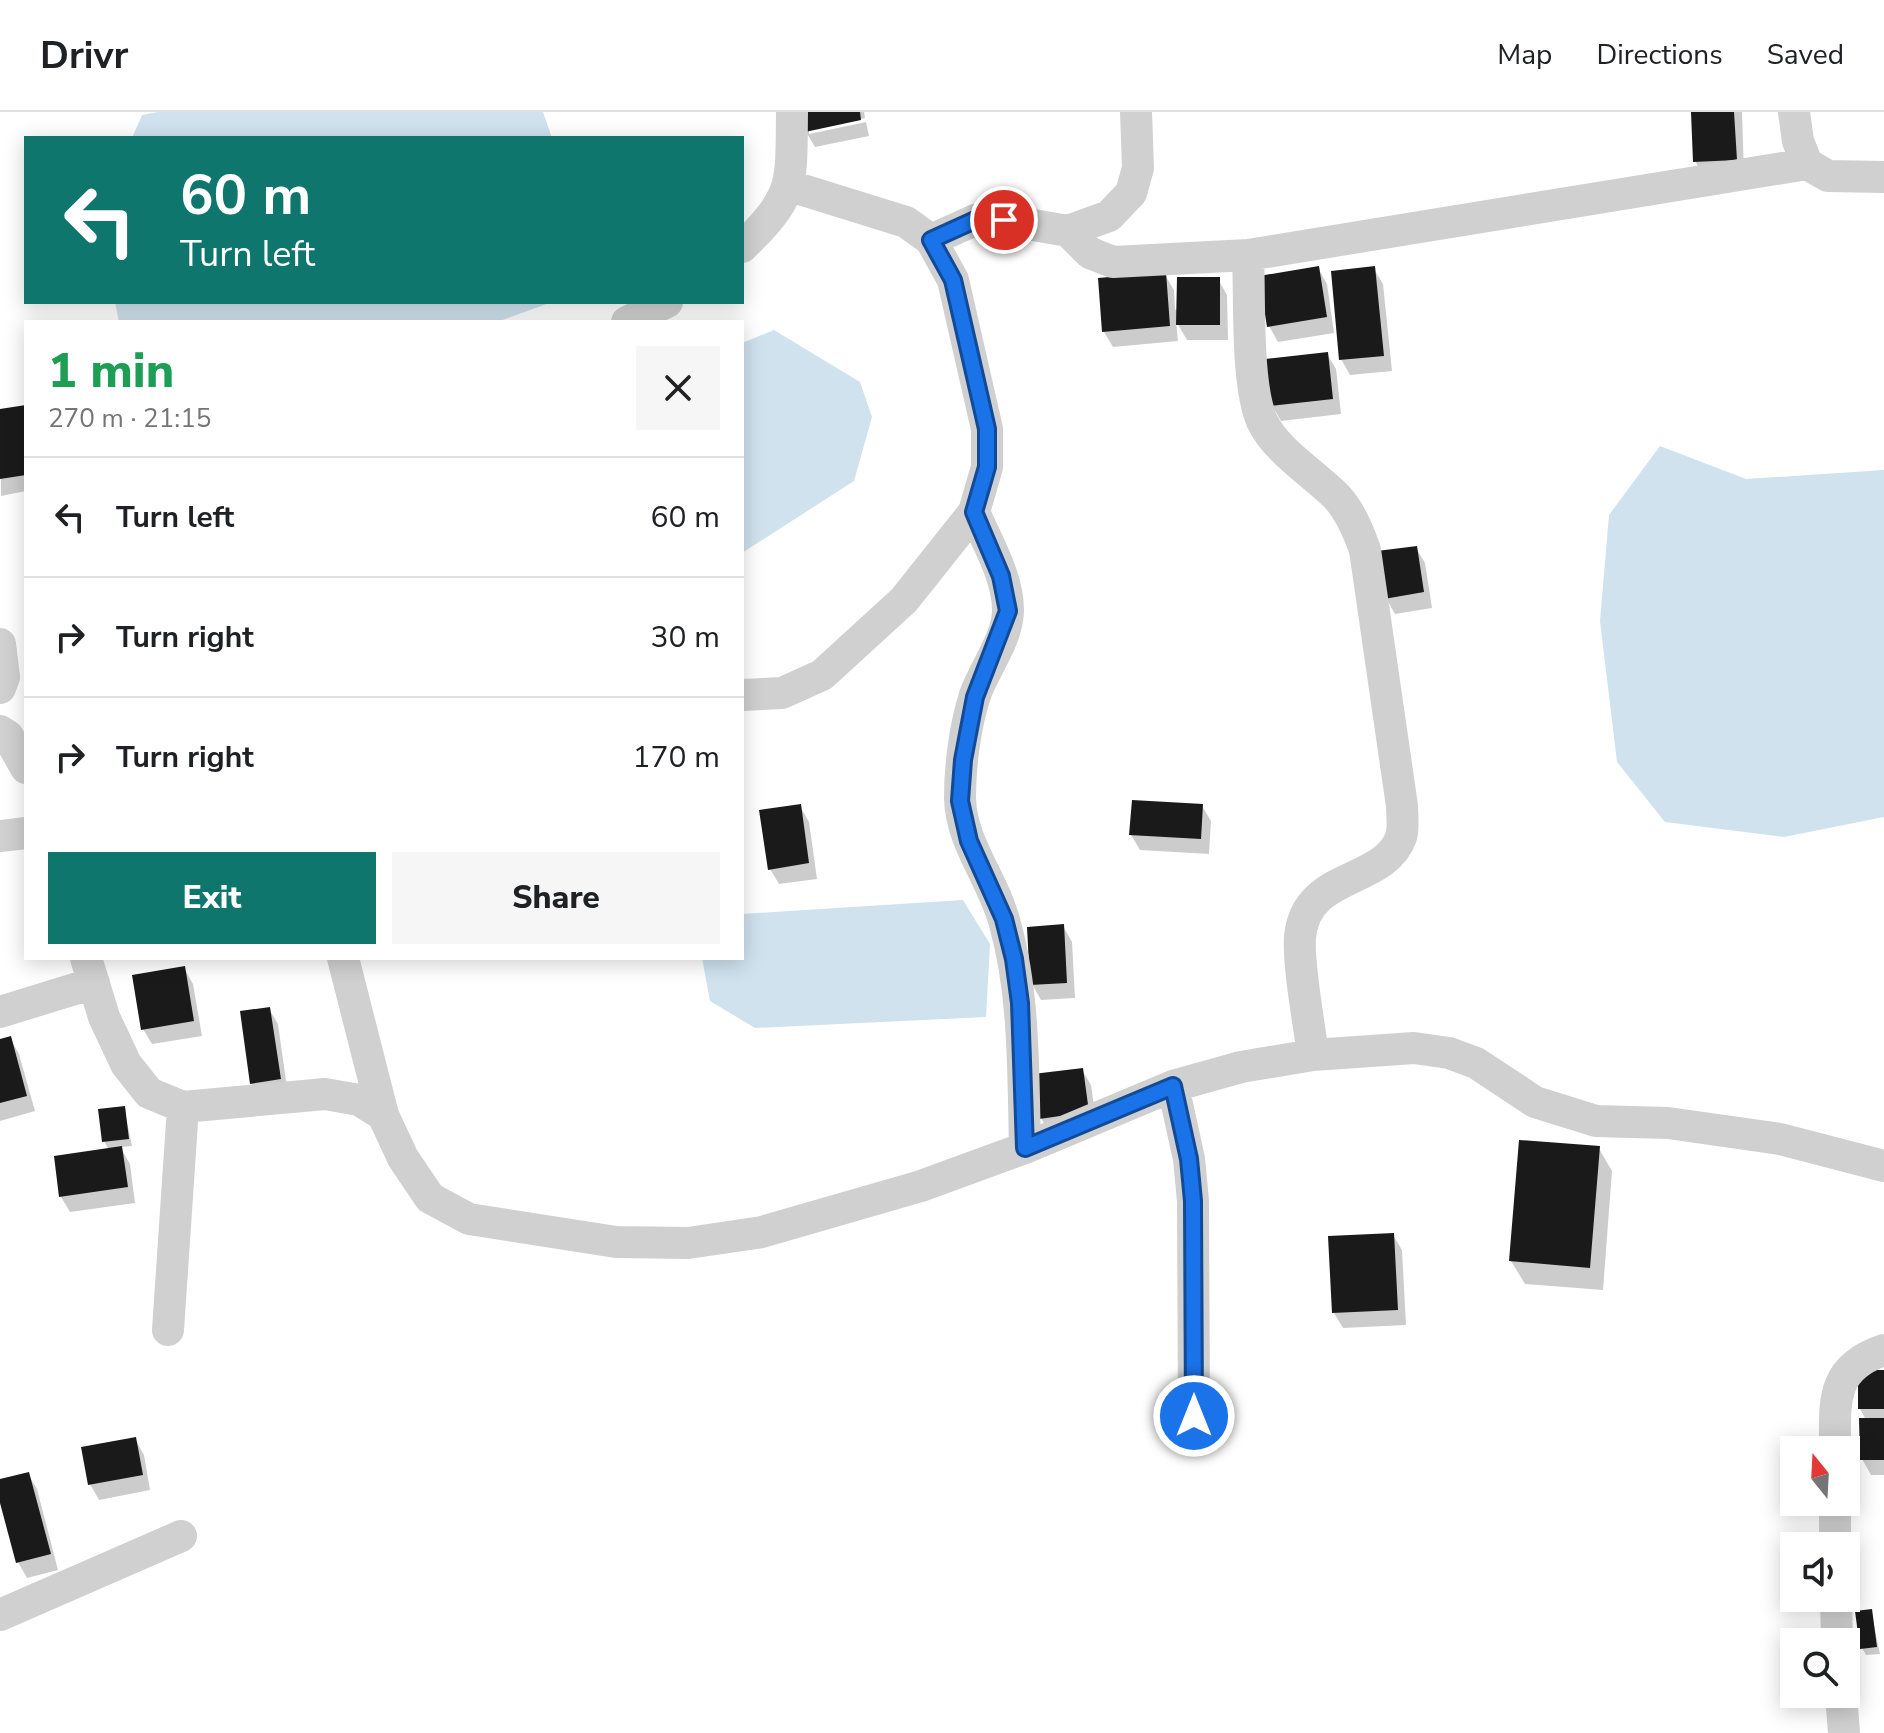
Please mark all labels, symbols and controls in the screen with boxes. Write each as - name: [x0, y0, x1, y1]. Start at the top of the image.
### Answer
- text: Drivr: [40, 30, 128, 81]
- text: Map: [1497, 36, 1552, 74]
- text: Directions: [1596, 36, 1723, 74]
- text: Saved: [1767, 36, 1844, 74]
- text: 60 m: [180, 157, 311, 234]
- icon: left: [48, 168, 152, 272]
- pin: [970, 186, 1038, 254]
- icon: arrive: [982, 198, 1026, 242]
- text: Turn left: [180, 230, 315, 279]
- text: 1 min: [48, 338, 174, 404]
- button: close: [636, 346, 720, 430]
- text: 270 m · 21:15: [48, 401, 211, 436]
- icon: left: [48, 495, 92, 539]
- text: Turn left: [116, 497, 234, 538]
- text: 60 m: [651, 497, 720, 538]
- icon: right: [48, 615, 92, 659]
- text: Turn right: [116, 617, 254, 658]
- text: 30 m: [651, 617, 720, 658]
- icon: right: [48, 735, 92, 779]
- text: Turn right: [116, 737, 254, 778]
- text: 170 m: [633, 737, 720, 778]
- button: Exit: [48, 852, 376, 944]
- button: Share: [392, 852, 720, 944]
- position arrow: [1152, 1374, 1236, 1458]
- north arrow: [1780, 1436, 1860, 1516]
- map controls: [1780, 1436, 1860, 1708]
- button: sound: [1780, 1532, 1860, 1612]
- button: search: [1780, 1628, 1860, 1708]

